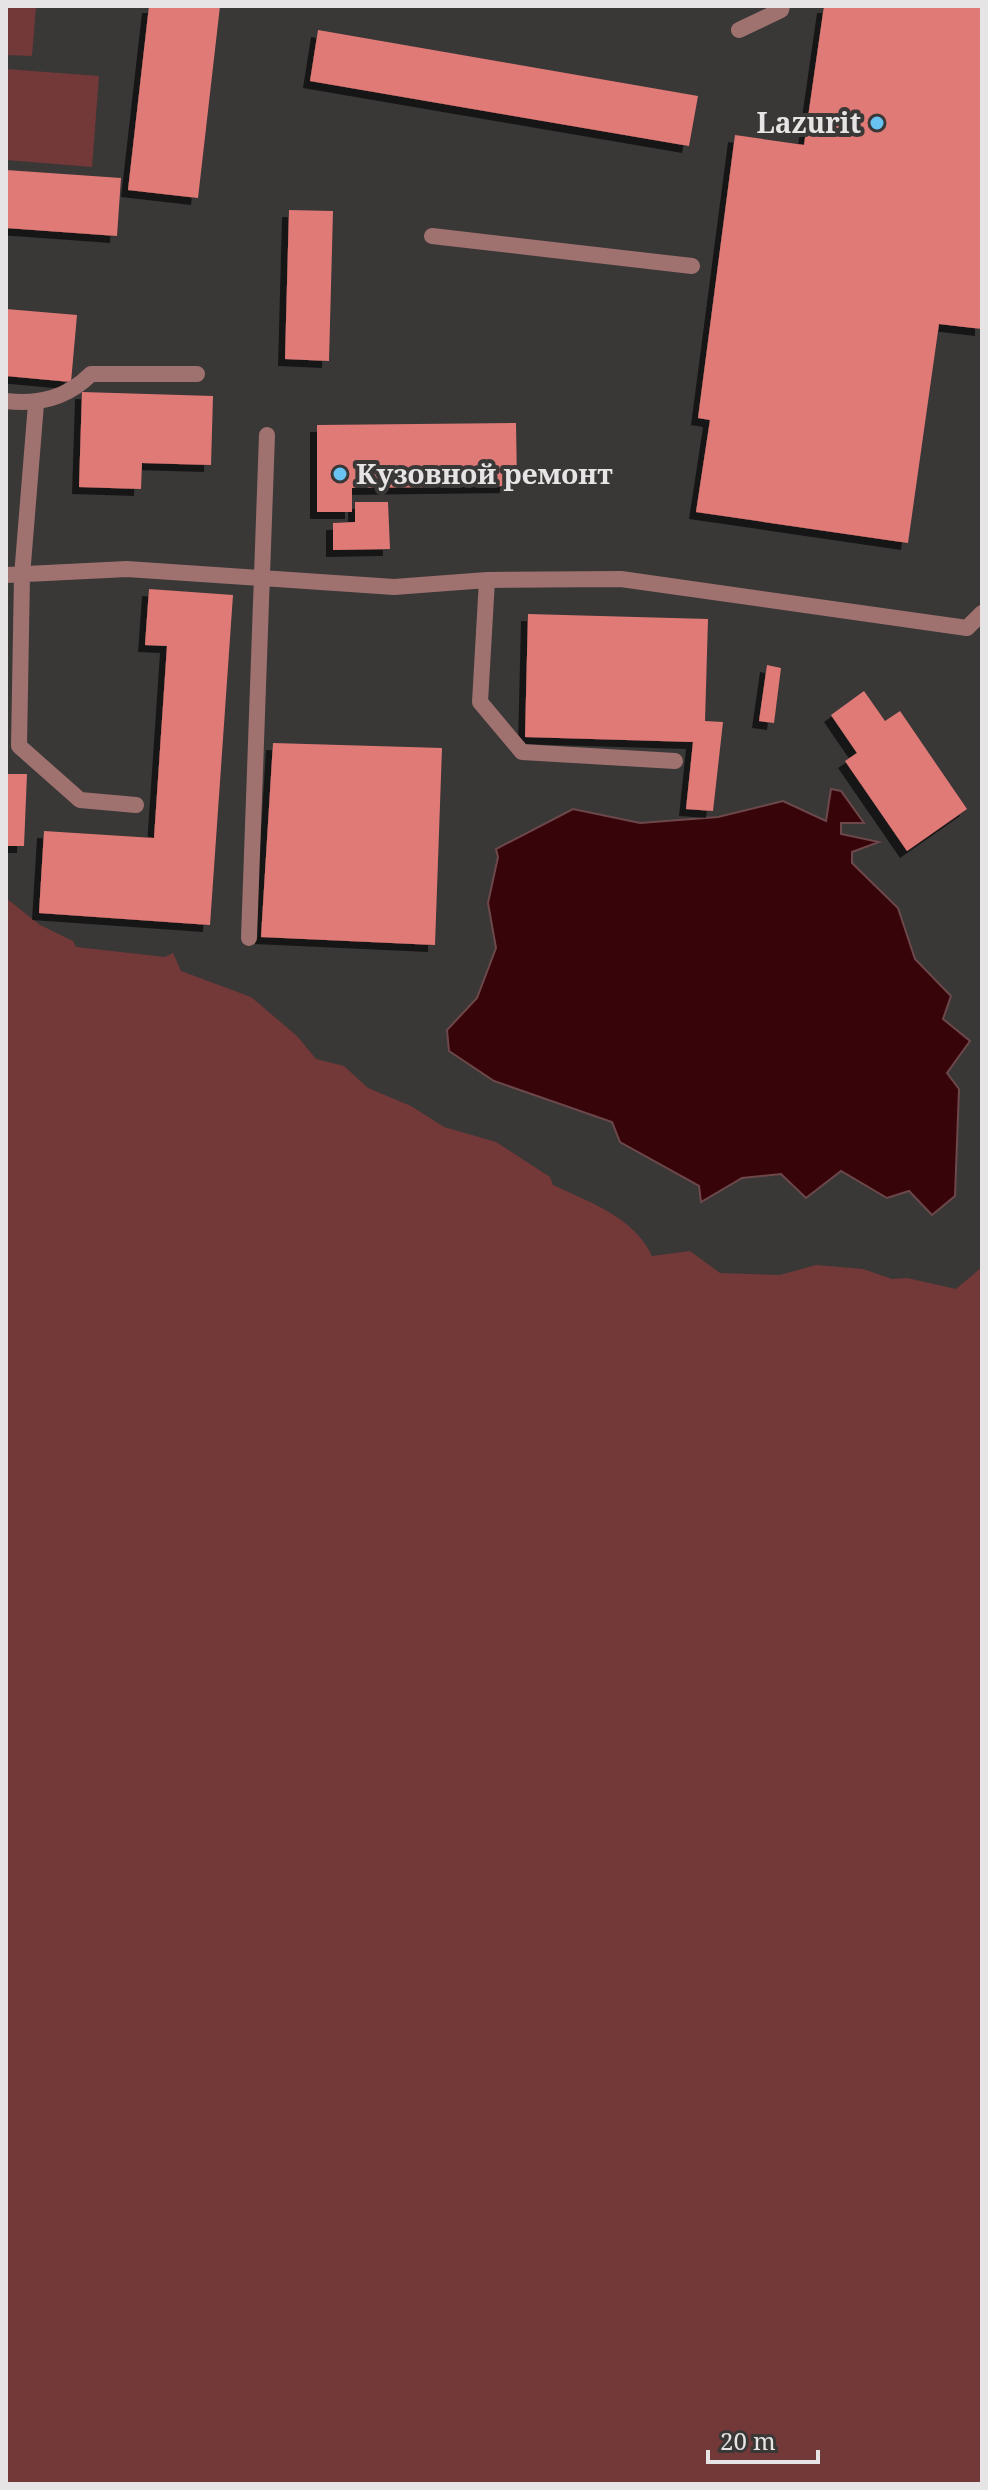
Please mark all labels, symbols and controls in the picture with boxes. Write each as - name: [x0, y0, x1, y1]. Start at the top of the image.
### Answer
- place label: Lazurit: [757, 103, 861, 141]
- marker: Lazurit: [868, 114, 886, 132]
- place label: Кузовной ремонт: [356, 454, 613, 492]
- marker: Кузовной ремонт: [331, 465, 349, 483]
- scale bar: [708, 2414, 818, 2464]
- text: 20 m: [720, 2424, 776, 2457]

